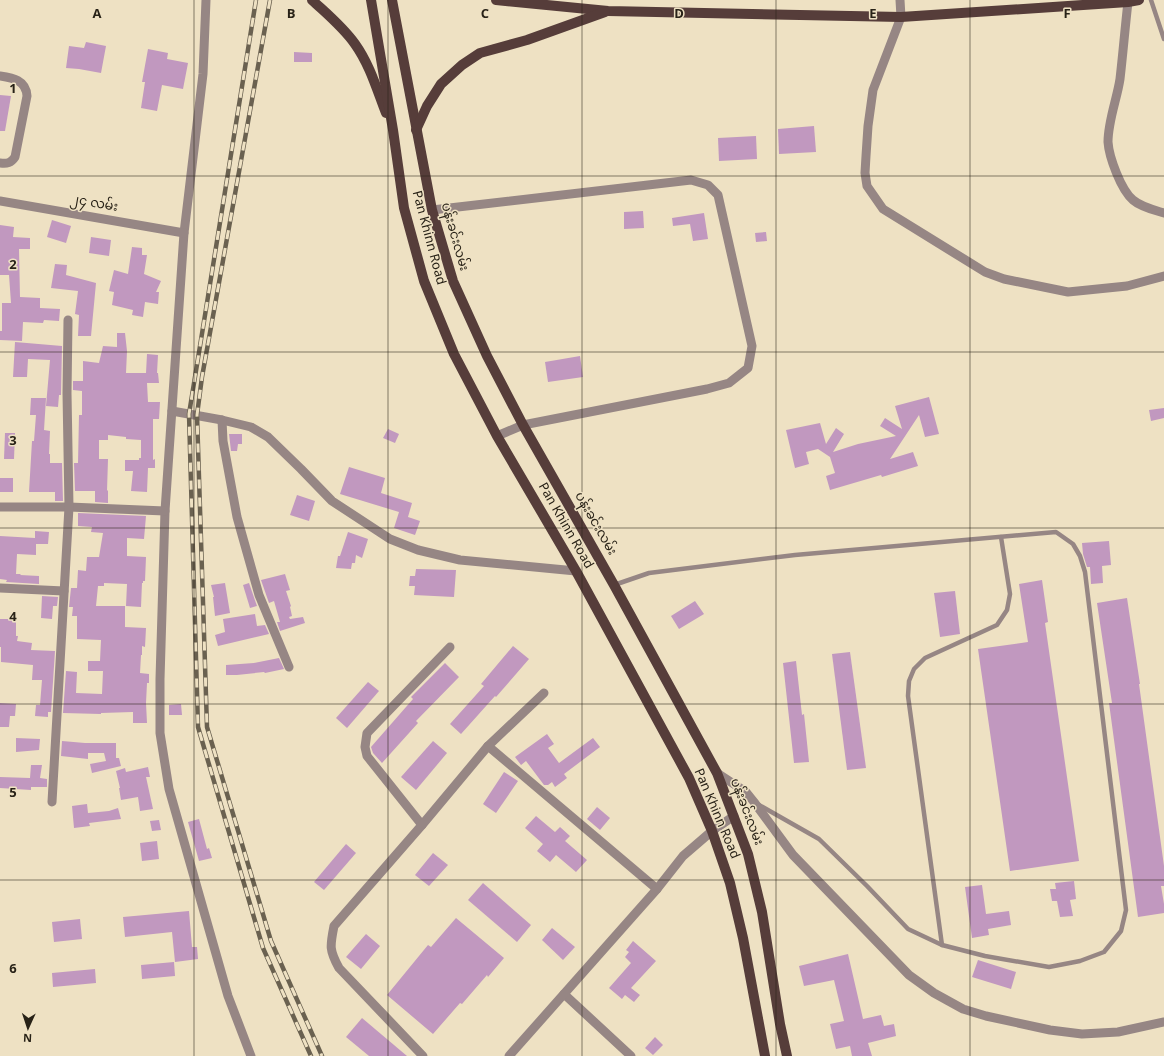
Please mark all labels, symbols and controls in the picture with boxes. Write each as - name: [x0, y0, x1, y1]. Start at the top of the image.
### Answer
- text: A: [93, 1, 102, 29]
- text: B: [287, 1, 296, 29]
- text: C: [481, 1, 489, 29]
- text: D: [674, 1, 684, 29]
- text: E: [869, 1, 877, 29]
- text: F: [1063, 1, 1071, 29]
- text: 1: [9, 76, 17, 104]
- street label: ၂၄ လမ်း: [68, 186, 120, 222]
- street label: Pan Khinn Road: [402, 188, 454, 288]
- street label: ပန်းခင်းလမ်း: [431, 199, 477, 275]
- text: 2: [9, 252, 17, 280]
- text: 3: [9, 428, 17, 456]
- street label: Pan Khinn Road: [529, 477, 601, 575]
- street label: ပန်းခင်းလမ်း: [565, 487, 625, 561]
- text: 4: [9, 604, 17, 632]
- street label: Pan Khinn Road: [684, 764, 748, 864]
- street label: ပန်းခင်းလမ်း: [720, 774, 772, 850]
- text: 5: [9, 780, 17, 808]
- text: 6: [9, 956, 17, 984]
- north arrow: [8, 1008, 48, 1048]
- text: N: [22, 1025, 33, 1049]

